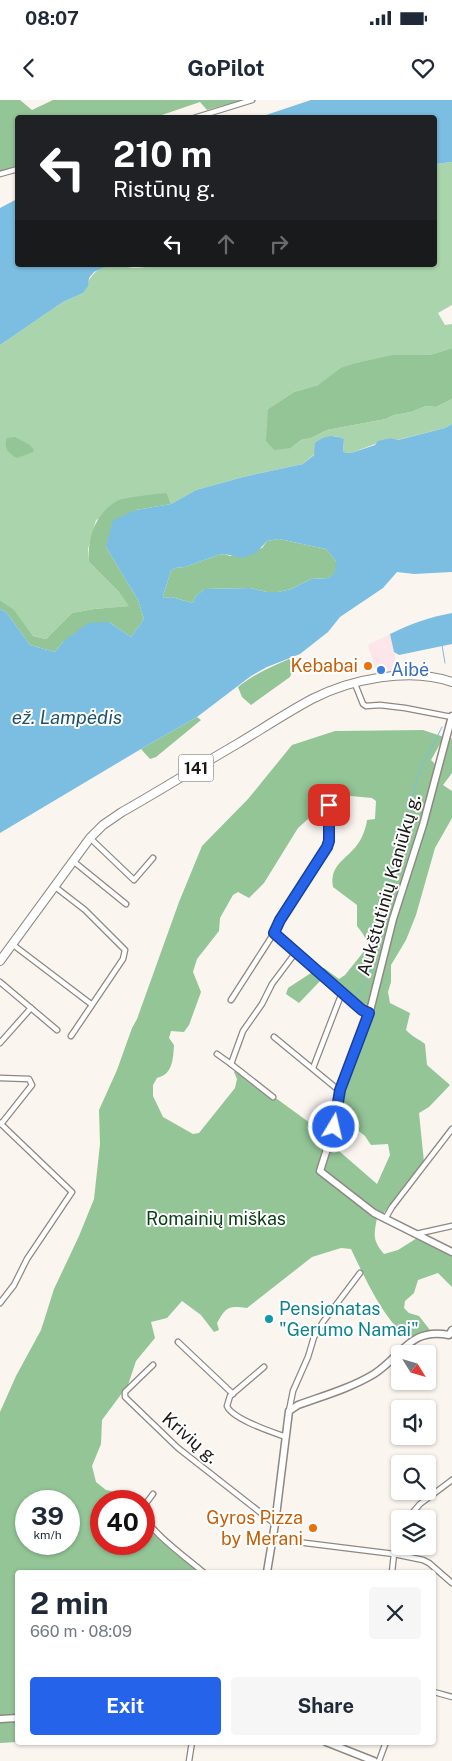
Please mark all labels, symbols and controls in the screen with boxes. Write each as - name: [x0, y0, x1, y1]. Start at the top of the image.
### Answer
- text: 08:07: [25, 7, 79, 29]
- icon: back: [15, 54, 43, 82]
- icon: heart: [409, 54, 437, 82]
- text: GoPilot: [187, 55, 265, 81]
- text: 210 m: [113, 134, 212, 175]
- icon: left: [30, 135, 95, 200]
- text: Ristūnų g.: [113, 176, 215, 202]
- icon: left: [159, 230, 187, 258]
- icon: ahead: [212, 230, 240, 258]
- icon: right: [265, 230, 293, 258]
- place label: Kebabai: [290, 655, 358, 676]
- place label: Aibė: [391, 659, 429, 680]
- marker: Kebabai: [362, 660, 374, 672]
- marker: Aibė: [375, 664, 387, 676]
- water label: ež. Lampėdis: [12, 706, 122, 728]
- road number: 141: [178, 754, 214, 781]
- pin: [308, 784, 350, 826]
- icon: arrive: [315, 791, 343, 819]
- street label: Aukštutinių Kaniūkų g.: [353, 792, 425, 978]
- position arrow: [307, 1100, 359, 1152]
- park label: Romainių miškas: [146, 1208, 286, 1229]
- place label: Pensionatas "Gerumo Namai": [279, 1298, 419, 1340]
- marker: Pensionatas "Gerumo Namai": [263, 1313, 275, 1325]
- north arrow: [391, 1345, 436, 1390]
- map controls: [391, 1345, 436, 1555]
- button: sound: [391, 1400, 436, 1445]
- street label: Krivių g.: [158, 1408, 223, 1468]
- button: search: [391, 1455, 436, 1500]
- speed limit sign: 40: [90, 1490, 155, 1555]
- text: 39: [31, 1501, 64, 1531]
- place label: Gyros Pizza by Merani: [206, 1507, 303, 1549]
- button: layers: [391, 1510, 436, 1555]
- marker: Gyros Pizza by Merani: [307, 1522, 319, 1534]
- text: km/h: [33, 1528, 62, 1542]
- text: 2 min: [30, 1585, 109, 1621]
- button: close: [369, 1587, 421, 1639]
- text: 660 m · 08:09: [30, 1622, 132, 1641]
- button: Exit: [30, 1677, 221, 1735]
- button: Share: [231, 1677, 421, 1735]

